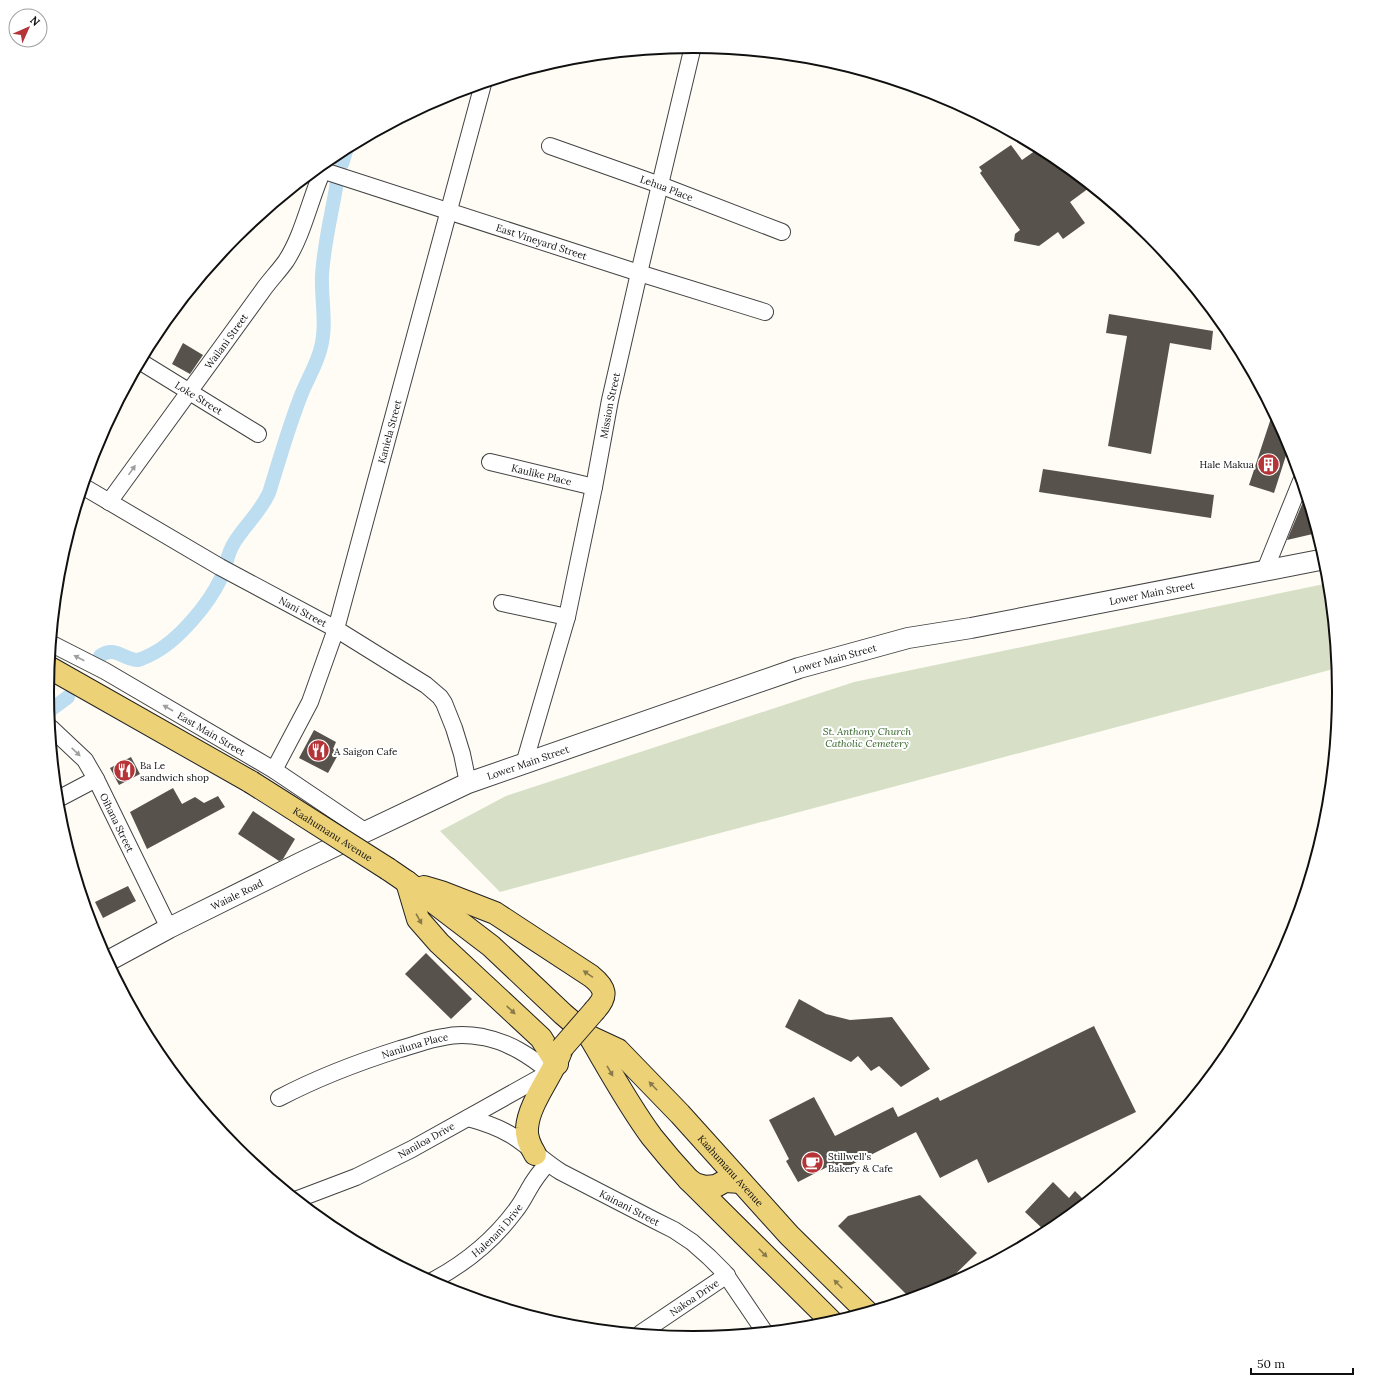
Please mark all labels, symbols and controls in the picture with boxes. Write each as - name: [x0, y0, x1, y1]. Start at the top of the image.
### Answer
- north arrow: [8, 8, 48, 48]
- text: N: [27, 13, 43, 29]
- street label: Lehua Place: [638, 172, 695, 204]
- street label: East Vineyard Street: [494, 221, 589, 263]
- street label: Wailani Street: [202, 311, 251, 372]
- street label: Mission Street: [597, 371, 623, 440]
- street label: Loke Street: [173, 379, 225, 418]
- street label: Kaniela Street: [375, 398, 405, 465]
- building icon: Hale Makua: [1256, 451, 1282, 477]
- place label: Hale Makua: [1200, 458, 1254, 471]
- street label: Kaulike Place: [510, 461, 573, 489]
- one-way arrow: [128, 465, 136, 476]
- street label: Lower Main Street: [1108, 579, 1195, 608]
- street label: Nani Street: [277, 594, 329, 630]
- street label: Lower Main Street: [791, 641, 878, 677]
- one-way arrow: [73, 654, 85, 661]
- one-way arrow: [162, 705, 174, 712]
- street label: East Main Street: [175, 709, 248, 759]
- park label: St. Anthony Church Catholic Cemetery: [823, 725, 912, 750]
- restaurant icon: A Saigon Cafe: [306, 738, 332, 764]
- street label: Lower Main Street: [485, 742, 571, 783]
- place label: A Saigon Cafe: [333, 745, 398, 758]
- one-way arrow: [71, 747, 81, 756]
- restaurant icon: Ba Le sandwich shop: [112, 758, 138, 784]
- place label: Ba Le sandwich shop: [140, 759, 209, 784]
- street label: Oihana Street: [97, 791, 137, 854]
- street label: Kaahumanu Avenue: [290, 804, 375, 865]
- street label: Waiale Road: [209, 876, 265, 913]
- one-way arrow: [416, 913, 422, 925]
- one-way arrow: [582, 970, 593, 978]
- one-way arrow: [506, 1005, 517, 1014]
- street label: Naniluna Place: [380, 1030, 450, 1062]
- one-way arrow: [606, 1065, 613, 1077]
- one-way arrow: [648, 1081, 658, 1091]
- street label: Naniloa Drive: [396, 1119, 457, 1161]
- street label: Kaahumanu Avenue: [695, 1132, 766, 1210]
- cafe icon: Stillwell's Bakery & Cafe: [799, 1149, 825, 1175]
- place label: Stillwell's Bakery & Cafe: [828, 1150, 894, 1175]
- street label: Kainani Street: [597, 1187, 662, 1229]
- street label: Halenani Drive: [469, 1201, 526, 1260]
- one-way arrow: [758, 1248, 768, 1258]
- street label: Nakoa Drive: [667, 1276, 722, 1319]
- one-way arrow: [833, 1279, 843, 1289]
- scale bar: [1251, 1350, 1353, 1376]
- text: 50 m: [1257, 1356, 1285, 1371]

